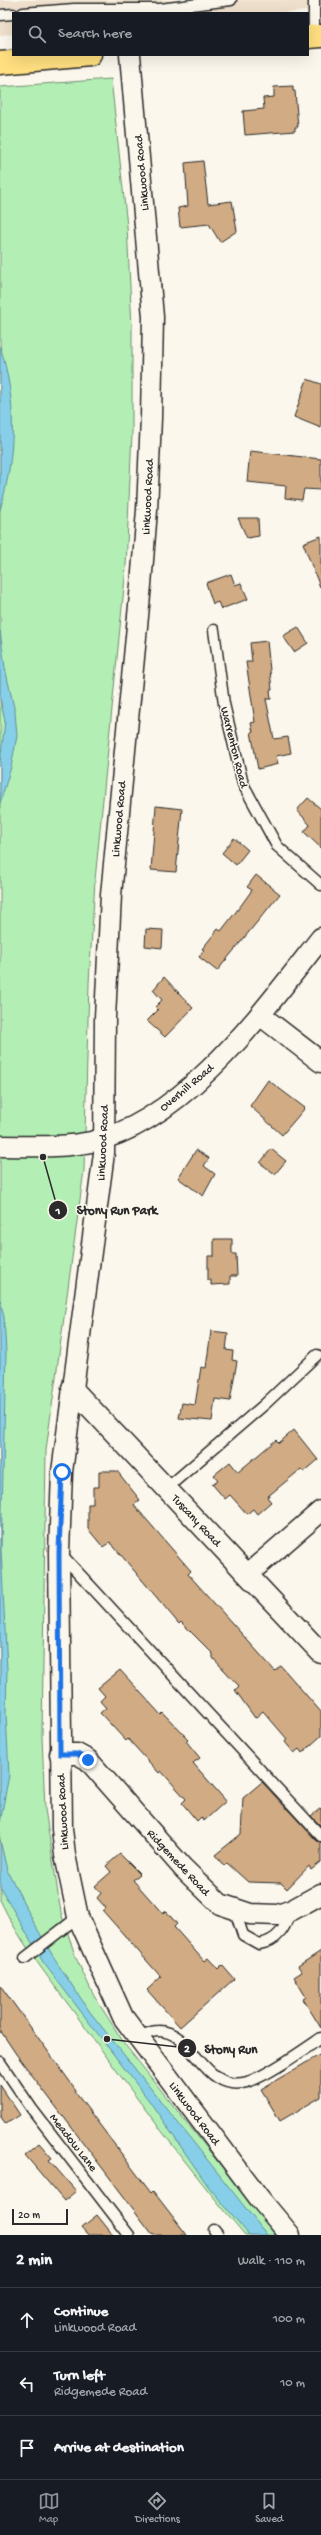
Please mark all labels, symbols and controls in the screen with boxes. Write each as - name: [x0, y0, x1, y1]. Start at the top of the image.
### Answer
- search box: [12, 12, 309, 56]
- icon: search: [26, 23, 48, 45]
- text: Search here: [58, 25, 132, 43]
- street label: Linkwood Road: [133, 133, 153, 211]
- street label: Linkwood Road: [140, 458, 158, 535]
- street label: Warrenton Road: [216, 705, 250, 790]
- street label: Linkwood Road: [110, 780, 130, 858]
- street label: Overhill Road: [157, 1061, 218, 1115]
- street label: Linkwood Road: [95, 1104, 113, 1181]
- callout: Stony Run Park: [48, 1197, 165, 1222]
- text: Stony Run Park: [77, 1204, 160, 1219]
- text: 1: [55, 1205, 61, 1219]
- route start: [53, 1463, 71, 1481]
- street label: Tuscany Road: [167, 1492, 224, 1551]
- route end: [79, 1751, 97, 1769]
- street label: Linkwood Road: [55, 1773, 73, 1850]
- street label: Ridgemede Road: [143, 1827, 213, 1900]
- callout: Stony Run: [177, 2036, 266, 2061]
- text: 2: [184, 2043, 190, 2057]
- text: Stony Run: [205, 2043, 258, 2058]
- street label: Linkwood Road: [165, 2080, 222, 2149]
- street label: Meadow Lane: [45, 2112, 100, 2176]
- scale bar: [12, 2207, 68, 2226]
- text: 20 m: [18, 2210, 40, 2222]
- text: 2 min: [16, 2251, 52, 2271]
- text: Walk · 110 m: [238, 2254, 305, 2269]
- text: Continue: [54, 2303, 108, 2321]
- icon: ahead: [16, 2309, 38, 2331]
- text: 100 m: [273, 2312, 305, 2327]
- text: Linkwood Road: [54, 2321, 136, 2336]
- text: Turn left: [54, 2367, 105, 2385]
- icon: left: [16, 2373, 38, 2395]
- text: 10 m: [280, 2376, 305, 2391]
- text: Ridgemede Road: [54, 2385, 147, 2400]
- icon: arrive: [16, 2437, 38, 2459]
- text: Arrive at destination: [54, 2439, 184, 2457]
- tab: Map: [38, 2490, 60, 2526]
- tab: Directions: [135, 2490, 180, 2526]
- tab: Saved: [255, 2490, 283, 2526]

